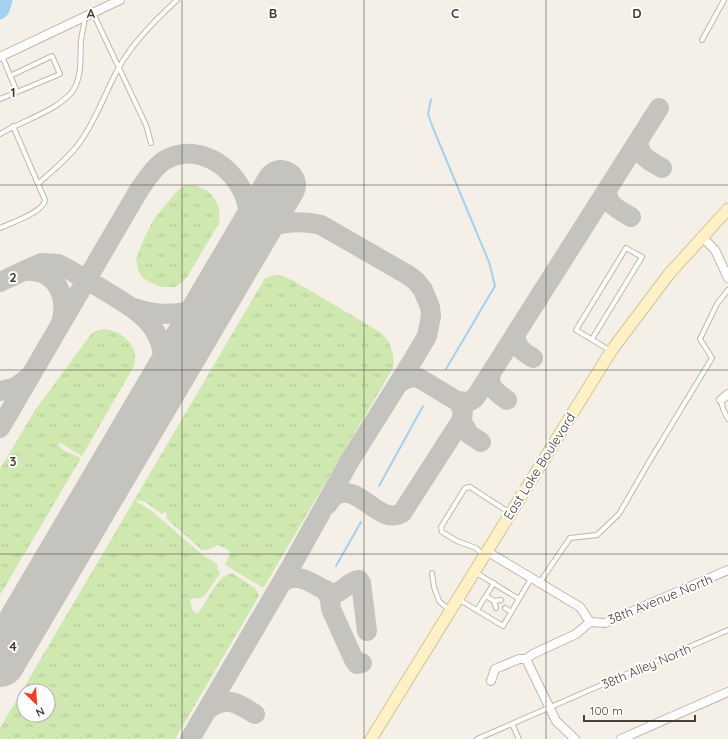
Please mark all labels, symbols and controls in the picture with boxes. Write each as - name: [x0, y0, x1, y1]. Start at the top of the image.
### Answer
- text: A: [87, 5, 96, 21]
- text: B: [269, 5, 277, 21]
- text: C: [451, 5, 459, 21]
- text: D: [632, 5, 642, 21]
- text: 1: [10, 84, 16, 100]
- text: 2: [9, 269, 17, 285]
- street label: East Lake Boulevard: [500, 410, 578, 522]
- text: 3: [10, 453, 17, 469]
- street label: 38th Avenue North: [605, 571, 715, 627]
- text: 4: [9, 638, 17, 654]
- street label: 38th Alley North: [599, 640, 693, 692]
- north arrow: [16, 683, 56, 723]
- scale bar: [584, 697, 695, 723]
- text: 100 m: [590, 703, 623, 718]
- text: N: [34, 704, 47, 720]

